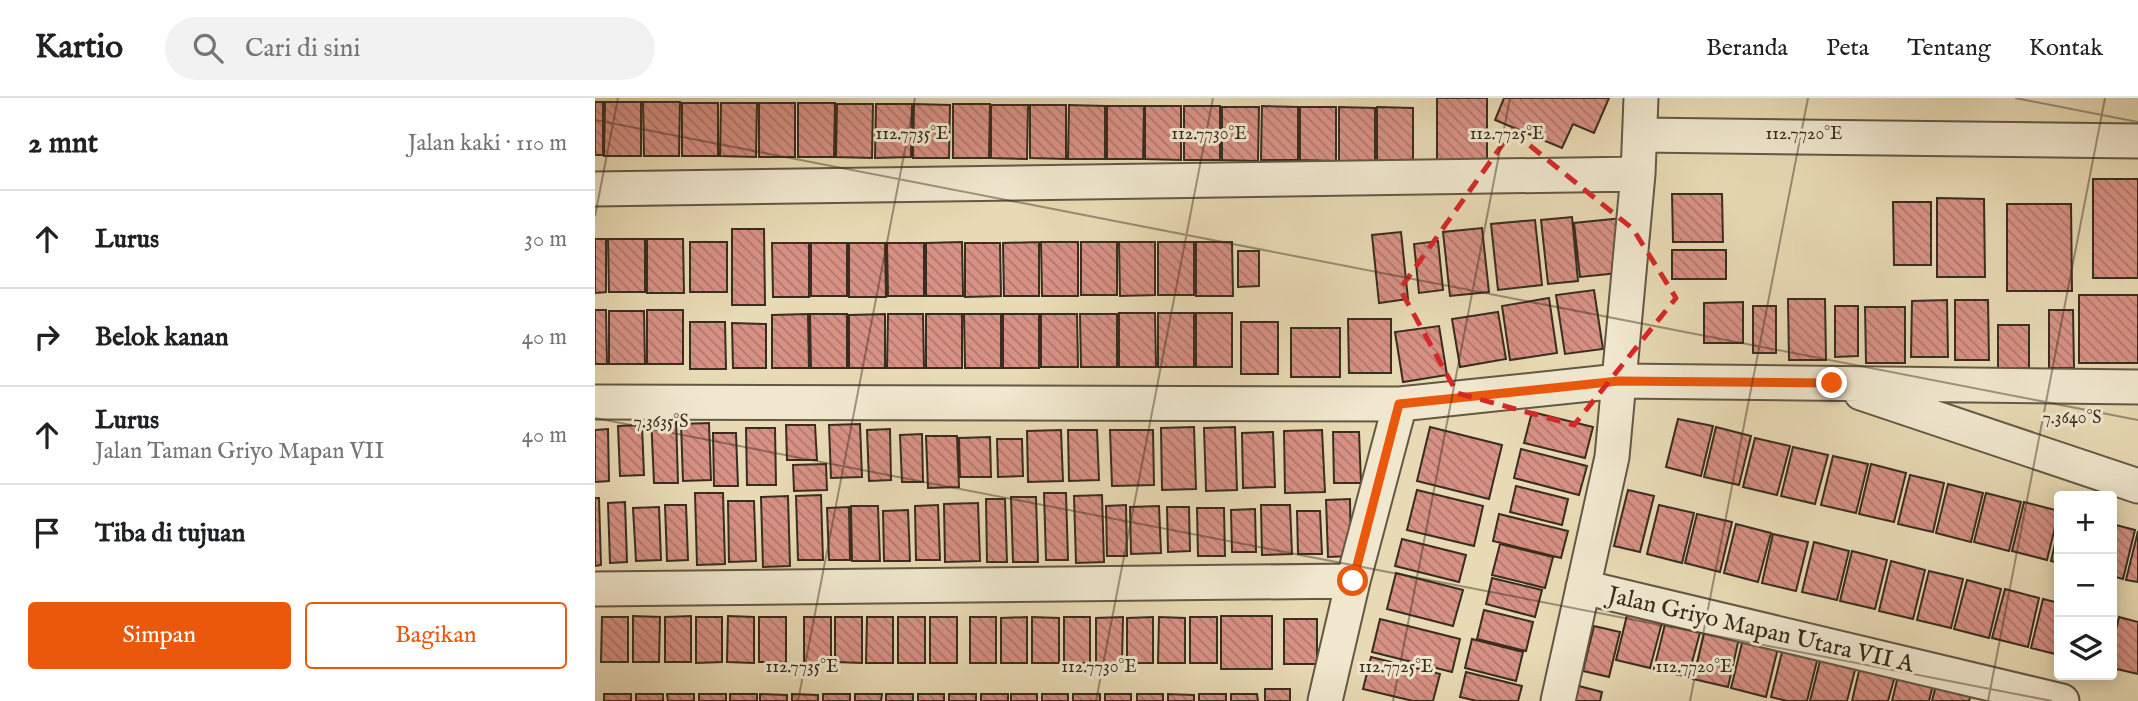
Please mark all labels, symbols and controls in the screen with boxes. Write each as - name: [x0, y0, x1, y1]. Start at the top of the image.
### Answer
- search box: [165, 17, 655, 80]
- text: Kartio: [35, 27, 123, 69]
- icon: search: [189, 29, 227, 67]
- text: Cari di sini: [245, 32, 360, 65]
- text: Beranda: [1706, 33, 1788, 64]
- text: Peta: [1826, 33, 1869, 64]
- text: Tentang: [1907, 33, 1991, 64]
- text: Kontak: [2029, 33, 2103, 64]
- text: 112.7735°E: [875, 123, 949, 146]
- text: 112.7730°E: [1171, 123, 1247, 146]
- text: 112.7725°E: [1470, 123, 1544, 146]
- text: 112.7720°E: [1765, 123, 1843, 146]
- text: 2 mnt: [28, 125, 98, 163]
- text: Jalan kaki · 110 m: [408, 129, 567, 158]
- icon: ahead: [28, 220, 66, 258]
- text: Lurus: [95, 223, 159, 256]
- text: 30 m: [524, 225, 567, 254]
- icon: right: [28, 318, 66, 356]
- text: Belok kanan: [95, 321, 229, 354]
- text: 40 m: [522, 323, 567, 352]
- route end: [1816, 367, 1847, 398]
- text: Lurus: [95, 404, 159, 437]
- text: 7.3640°S: [2042, 407, 2102, 430]
- text: 7.3635°S: [634, 411, 688, 434]
- icon: ahead: [28, 416, 66, 454]
- text: 40 m: [522, 421, 567, 450]
- text: Jalan Taman Griyo Mapan VII: [95, 437, 384, 466]
- map controls: [2054, 491, 2117, 680]
- button: +: [2054, 491, 2117, 554]
- icon: arrive: [28, 514, 66, 552]
- text: Tiba di tujuan: [95, 517, 245, 550]
- button: −: [2054, 554, 2117, 617]
- route start: [1337, 565, 1368, 596]
- street label: Jalan Griyo Mapan Utara VII A: [1602, 579, 1917, 681]
- button: Simpan: [28, 602, 291, 669]
- button: Bagikan: [305, 602, 567, 669]
- button: layers: [2054, 617, 2117, 680]
- text: 112.7735°E: [765, 656, 839, 679]
- text: 112.7730°E: [1061, 656, 1137, 679]
- text: 112.7725°E: [1359, 656, 1433, 679]
- text: 112.7720°E: [1655, 656, 1733, 679]

